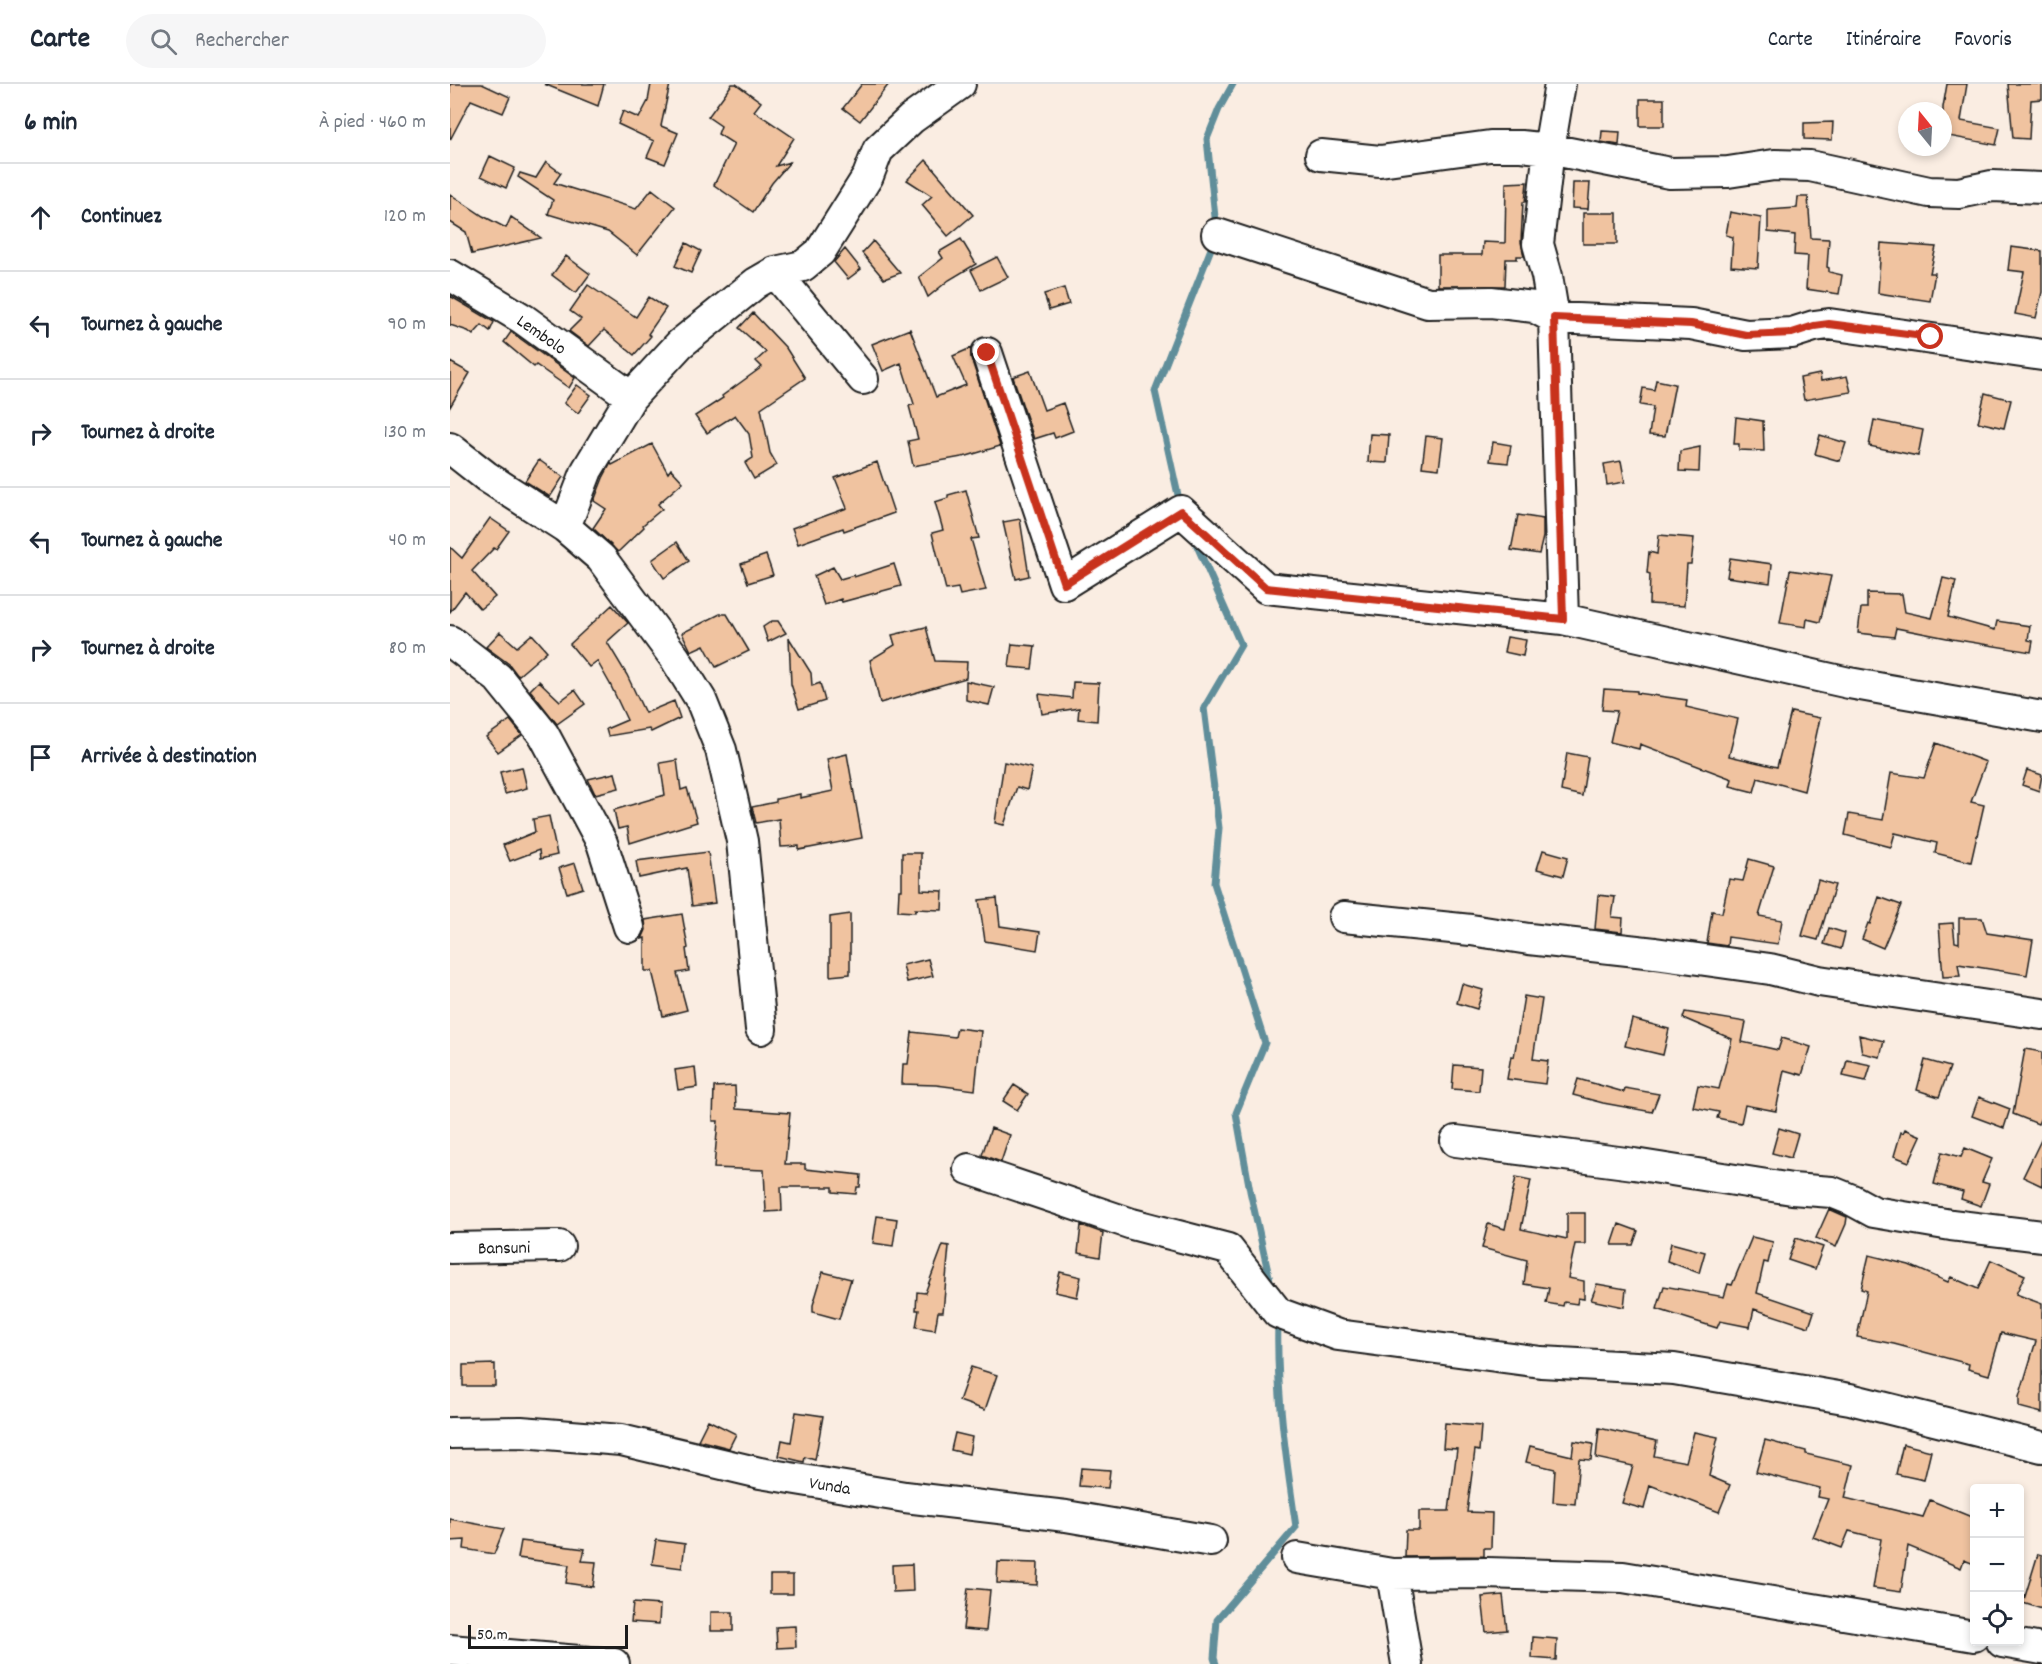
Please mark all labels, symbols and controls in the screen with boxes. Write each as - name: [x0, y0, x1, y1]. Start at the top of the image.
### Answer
- search box: [126, 14, 546, 68]
- text: Carte: [30, 21, 90, 61]
- icon: search: [147, 25, 180, 58]
- text: Rechercher: [195, 26, 289, 57]
- text: Carte: [1768, 26, 1813, 56]
- text: Itinéraire: [1846, 26, 1921, 56]
- text: Favoris: [1954, 26, 2012, 56]
- north arrow: [1898, 102, 1952, 156]
- text: 6 min: [24, 105, 77, 142]
- text: À pied · 460 m: [319, 109, 426, 137]
- icon: ahead: [24, 201, 57, 234]
- text: Continuez: [81, 202, 162, 233]
- text: 120 m: [384, 203, 426, 231]
- icon: left: [24, 309, 57, 342]
- text: Tournez à gauche: [81, 310, 223, 341]
- street label: Lembolo: [511, 310, 571, 362]
- text: 90 m: [388, 311, 426, 339]
- route start: [1917, 323, 1943, 349]
- route end: [973, 339, 999, 365]
- icon: right: [24, 417, 57, 450]
- text: Tournez à droite: [81, 418, 215, 449]
- text: 130 m: [384, 419, 426, 447]
- icon: left: [24, 525, 57, 558]
- text: Tournez à gauche: [81, 526, 223, 557]
- text: 40 m: [388, 527, 426, 555]
- icon: right: [24, 633, 57, 666]
- text: Tournez à droite: [81, 634, 215, 665]
- text: 80 m: [389, 635, 426, 663]
- icon: arrive: [24, 741, 57, 774]
- text: Arrivée à destination: [81, 742, 257, 773]
- street label: Bansuni: [478, 1237, 530, 1262]
- street label: Vunda: [807, 1472, 853, 1503]
- map controls: [1970, 1484, 2024, 1646]
- button: +: [1970, 1484, 2024, 1538]
- button: −: [1970, 1538, 2024, 1592]
- button: locate: [1970, 1592, 2024, 1646]
- scale bar: [468, 1622, 628, 1650]
- text: 50 m: [477, 1624, 508, 1647]

